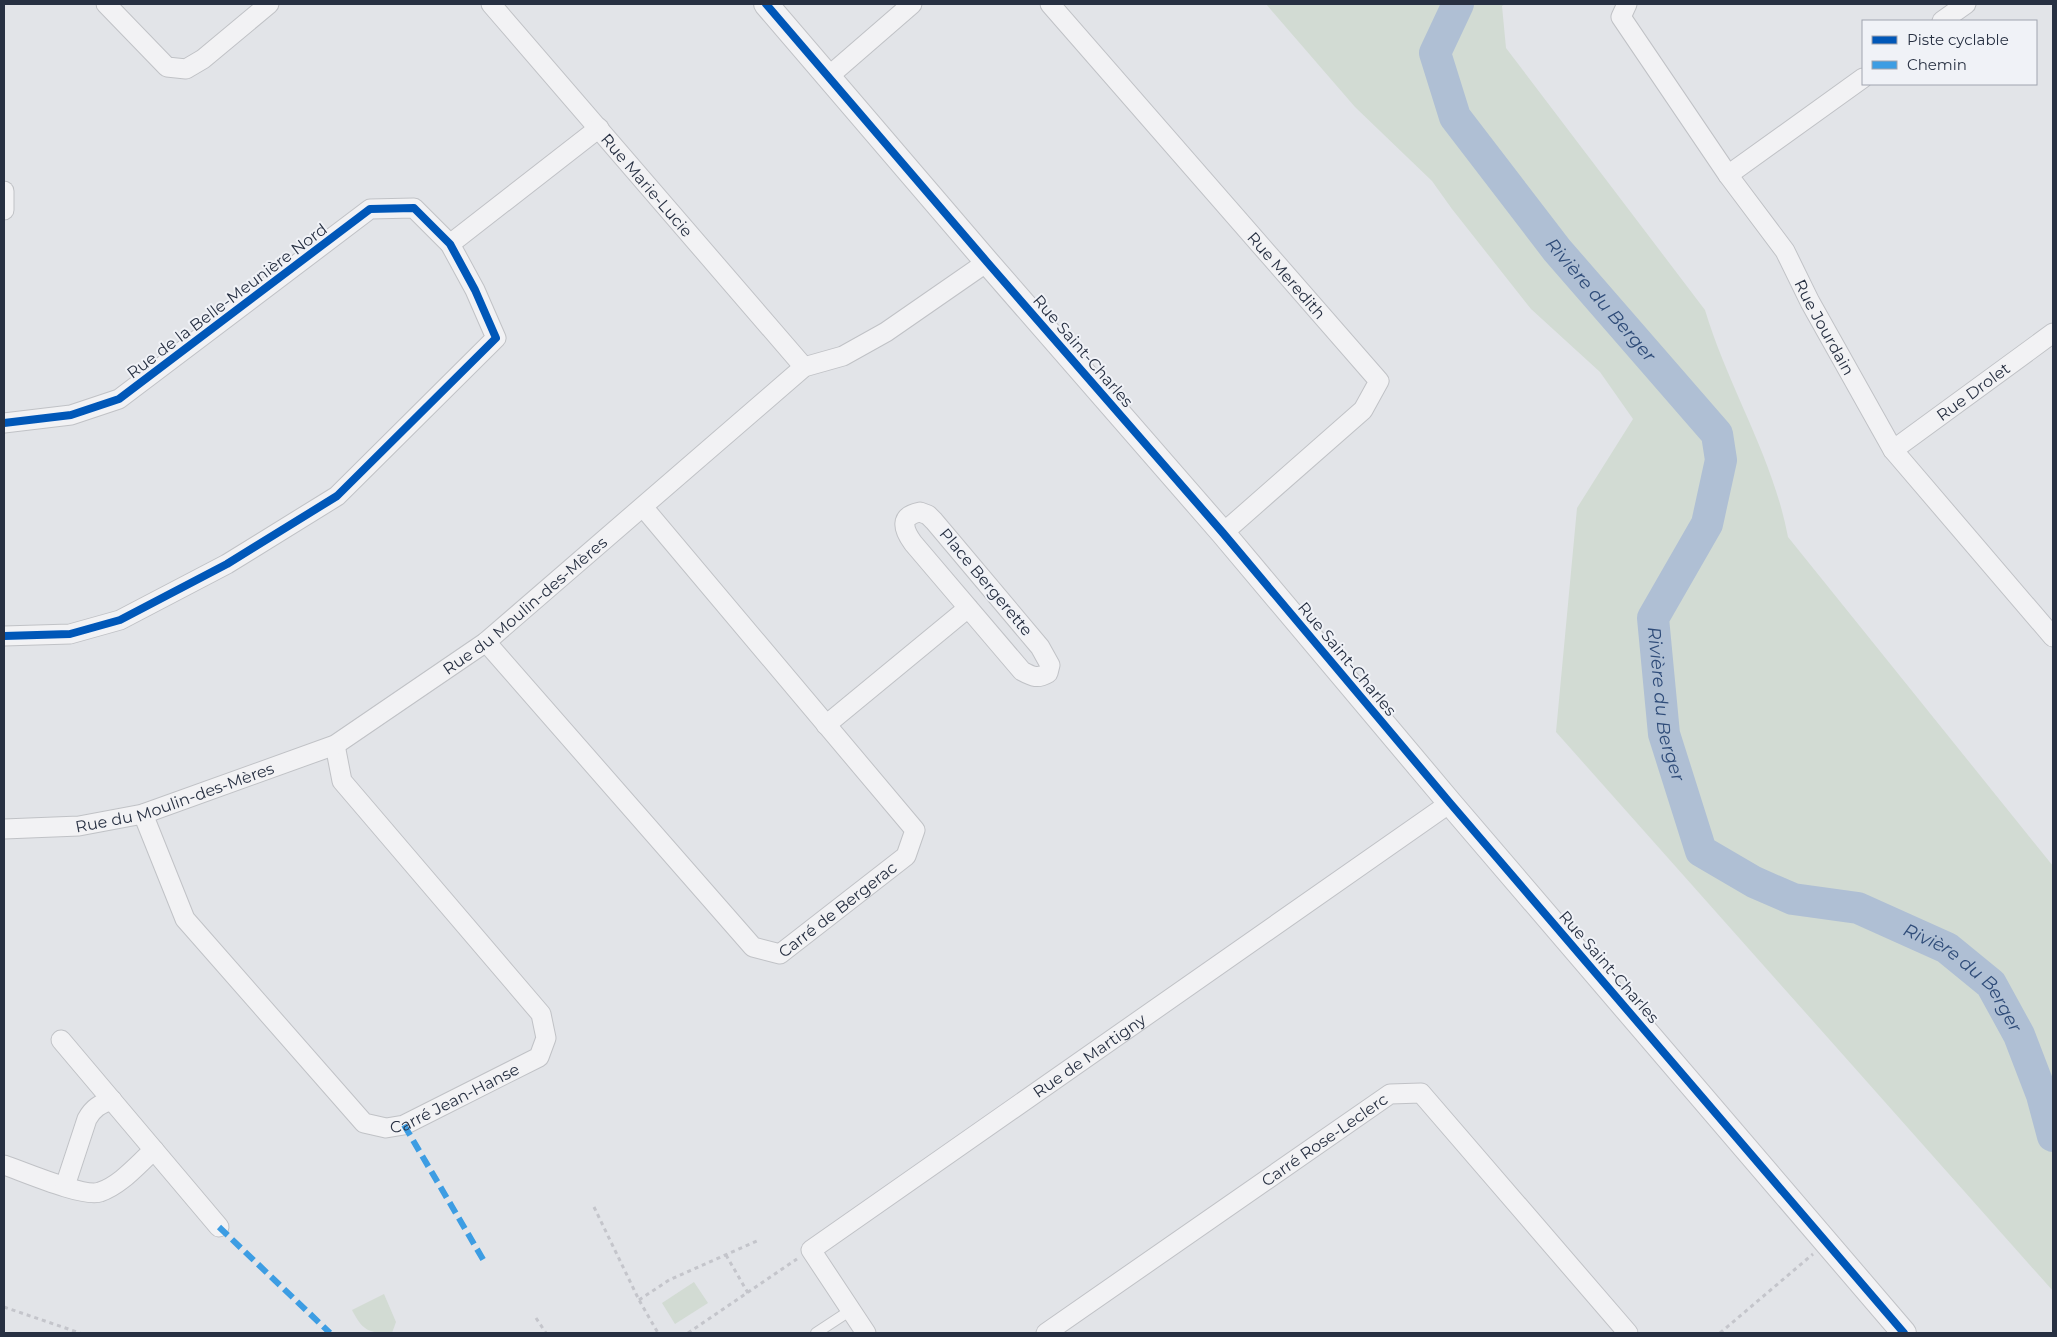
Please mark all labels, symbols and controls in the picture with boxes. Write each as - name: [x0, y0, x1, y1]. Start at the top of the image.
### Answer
- legend: [1862, 20, 2037, 85]
- text: Piste cyclable: [1907, 30, 2009, 49]
- text: Chemin: [1907, 55, 1967, 74]
- street label: Rue Marie-Lucie: [597, 129, 697, 241]
- street label: Rue de la Belle-Meunière Nord: [123, 219, 331, 383]
- street label: Rue Meredith: [1244, 228, 1330, 323]
- water label: Rivière du Berger: [1541, 234, 1661, 367]
- street label: Rue Jourdain: [1791, 276, 1859, 379]
- street label: Rue Saint-Charles: [1029, 291, 1137, 411]
- street label: Rue Drolet: [1933, 358, 2014, 425]
- street label: Place Bergerette: [935, 524, 1037, 640]
- street label: Rue du Moulin-des-Mères: [439, 532, 611, 678]
- street label: Rue Saint-Charles: [1294, 598, 1400, 720]
- water label: Rivière du Berger: [1643, 626, 1690, 785]
- street label: Rue du Moulin-des-Mères: [74, 758, 277, 836]
- street label: Carré de Bergerac: [775, 857, 900, 961]
- street label: Rue Saint-Charles: [1555, 907, 1663, 1027]
- water label: Rivière du Berger: [1900, 919, 2027, 1037]
- street label: Rue de Martigny: [1029, 1009, 1149, 1101]
- street label: Carré Jean-Hanse: [388, 1059, 522, 1137]
- street label: Carré Rose-Leclerc: [1258, 1089, 1391, 1190]

